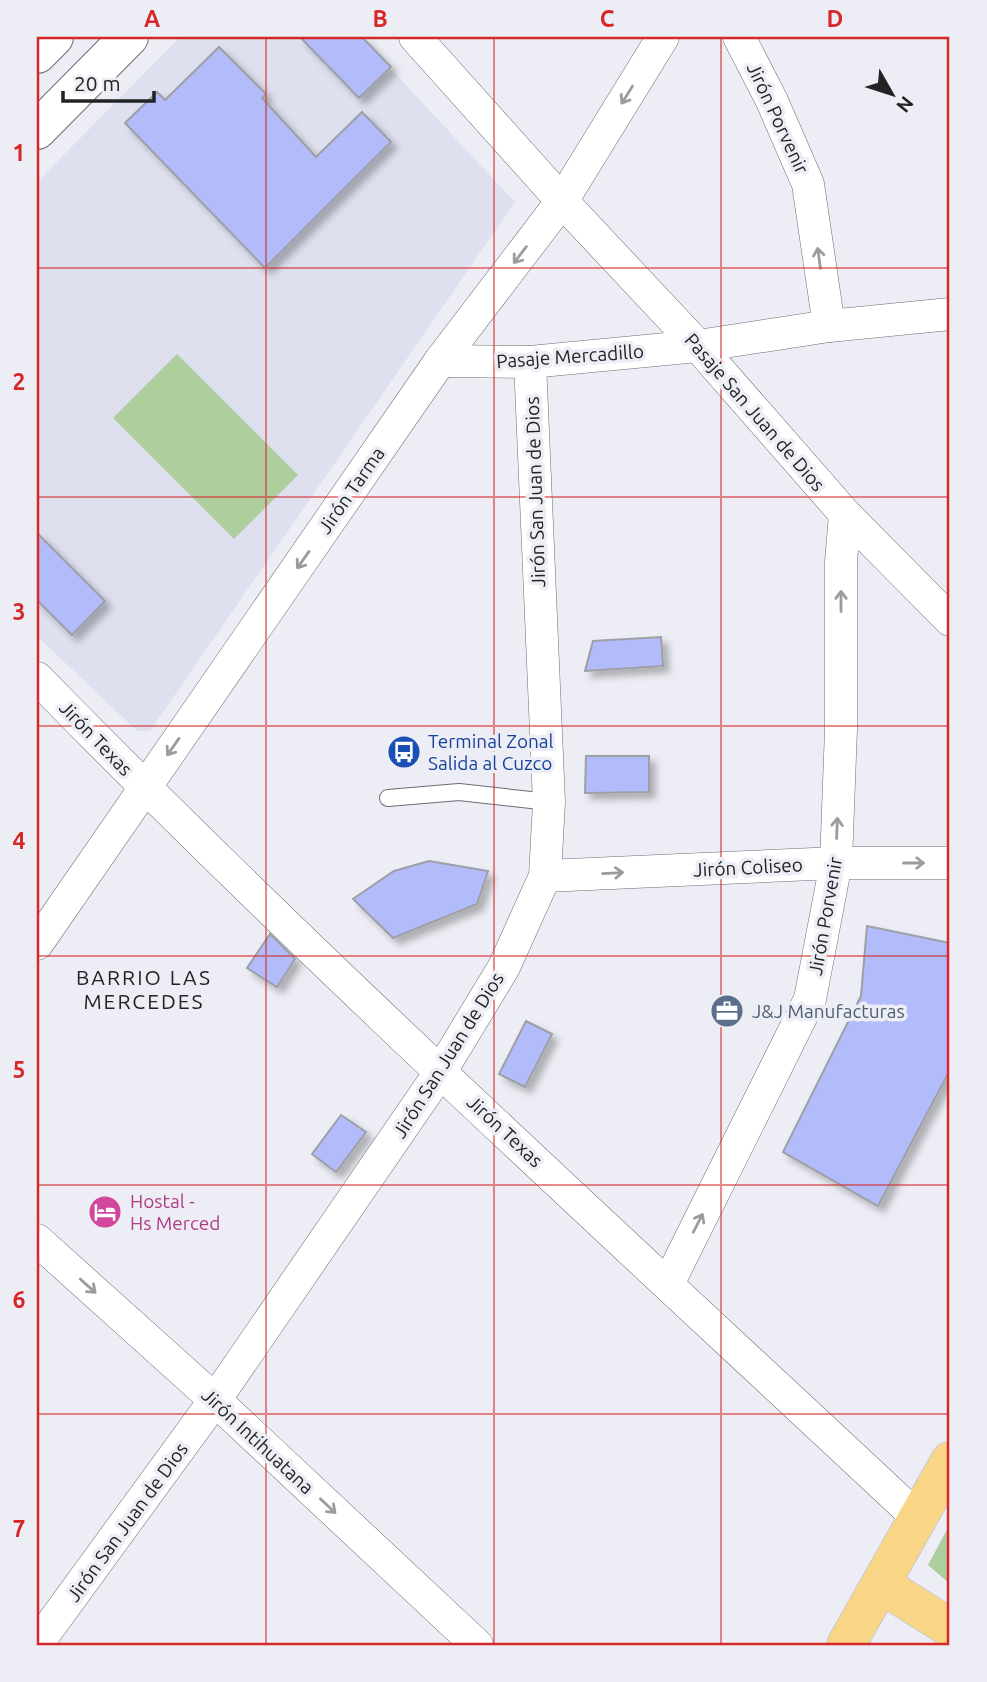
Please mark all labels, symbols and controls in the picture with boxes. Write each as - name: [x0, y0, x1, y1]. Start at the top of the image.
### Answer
- text: A: [144, 6, 160, 31]
- text: B: [372, 6, 388, 31]
- text: C: [600, 6, 615, 31]
- text: D: [827, 6, 843, 31]
- street label: Jirón Porvenir: [743, 59, 813, 177]
- scale bar: [63, 60, 154, 104]
- north arrow: [858, 60, 928, 130]
- text: 20 m: [74, 71, 121, 95]
- one-way arrow: [620, 84, 634, 104]
- text: N: [892, 92, 918, 117]
- text: 1: [13, 140, 25, 165]
- one-way arrow: [513, 245, 528, 264]
- one-way arrow: [812, 247, 825, 270]
- street label: Pasaje San Juan de Dios: [680, 329, 830, 495]
- street label: Pasaje Mercadillo: [495, 340, 645, 372]
- text: 2: [13, 369, 25, 394]
- street label: Jirón San Juan de Dios: [521, 396, 549, 588]
- street label: Jirón Tarma: [313, 443, 389, 537]
- one-way arrow: [296, 550, 310, 569]
- one-way arrow: [834, 590, 848, 613]
- text: 3: [13, 599, 25, 624]
- street label: Jirón Texas: [55, 696, 137, 780]
- place label: Terminal Zonal Salida al Cuzco: [428, 730, 554, 774]
- bus stop icon: Terminal Zonal Salida al Cuzco: [385, 733, 423, 771]
- one-way arrow: [166, 737, 181, 756]
- one-way arrow: [831, 817, 844, 840]
- text: 4: [13, 828, 26, 853]
- street label: Jirón Coliseo: [693, 853, 803, 881]
- street label: Jirón Porvenir: [804, 855, 846, 977]
- one-way arrow: [902, 856, 925, 870]
- one-way arrow: [602, 866, 624, 879]
- district label: BARRIO LAS MERCEDES: [76, 965, 212, 1013]
- street label: Jirón San Juan de Dios: [388, 968, 508, 1142]
- office icon: J&J Manufacturas: [708, 992, 746, 1030]
- place label: J&J Manufacturas: [752, 1000, 905, 1022]
- text: 5: [13, 1057, 25, 1082]
- street label: Jirón Texas: [463, 1091, 547, 1171]
- place label: Hostal - Hs Merced: [130, 1190, 220, 1234]
- hotel icon: Hostal - Hs Merced: [86, 1193, 124, 1231]
- one-way arrow: [692, 1213, 706, 1234]
- one-way arrow: [78, 1277, 96, 1293]
- text: 6: [13, 1287, 26, 1312]
- street label: Jirón Intihuatana: [198, 1384, 318, 1498]
- street label: Jirón San Juan de Dios: [62, 1438, 192, 1606]
- one-way arrow: [319, 1497, 336, 1514]
- text: 7: [13, 1516, 25, 1541]

